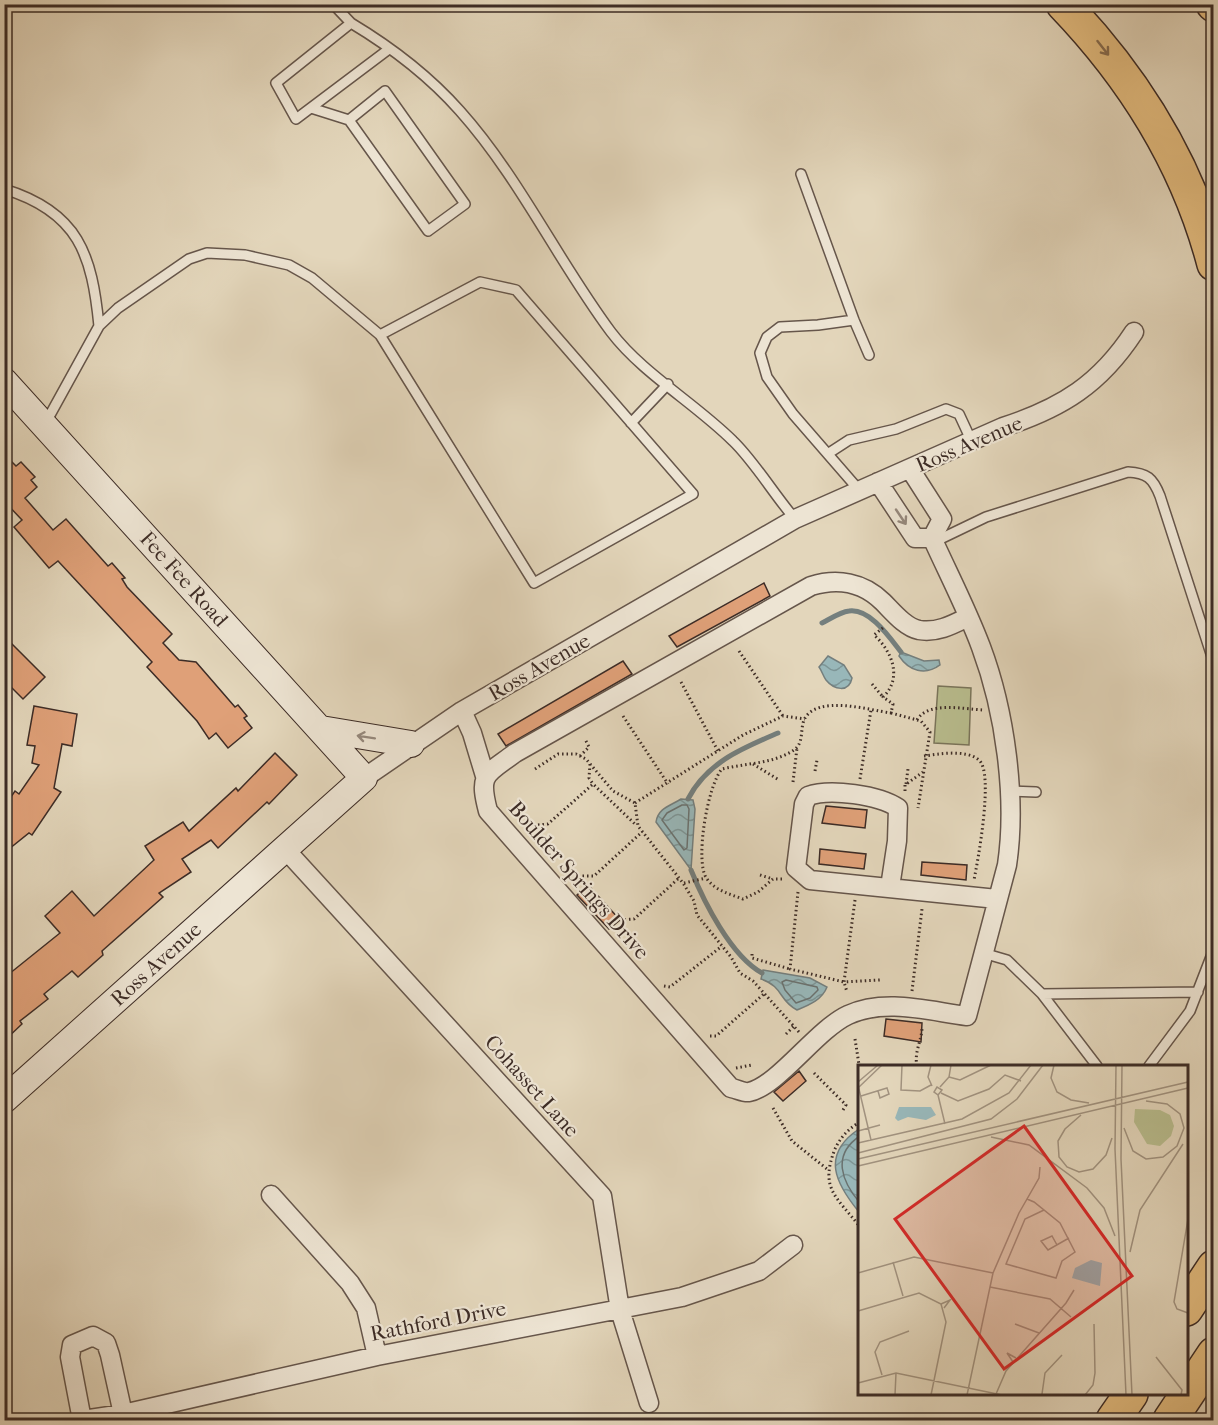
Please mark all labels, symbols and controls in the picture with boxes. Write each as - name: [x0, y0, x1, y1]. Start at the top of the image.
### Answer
- one-way arrow: [1096, 40, 1109, 56]
- street label: Ross Avenue: [912, 411, 1026, 477]
- one-way arrow: [895, 509, 907, 525]
- street label: Fee Fee Road: [135, 527, 233, 632]
- street label: Ross Avenue: [484, 628, 594, 706]
- one-way arrow: [357, 731, 376, 742]
- street label: Boulder Springs Drive: [504, 796, 654, 964]
- street label: Ross Avenue: [106, 917, 206, 1011]
- street label: Cohasset Lane: [480, 1030, 584, 1142]
- inset map: [858, 1065, 1188, 1395]
- street label: Rathford Drive: [368, 1296, 508, 1346]

